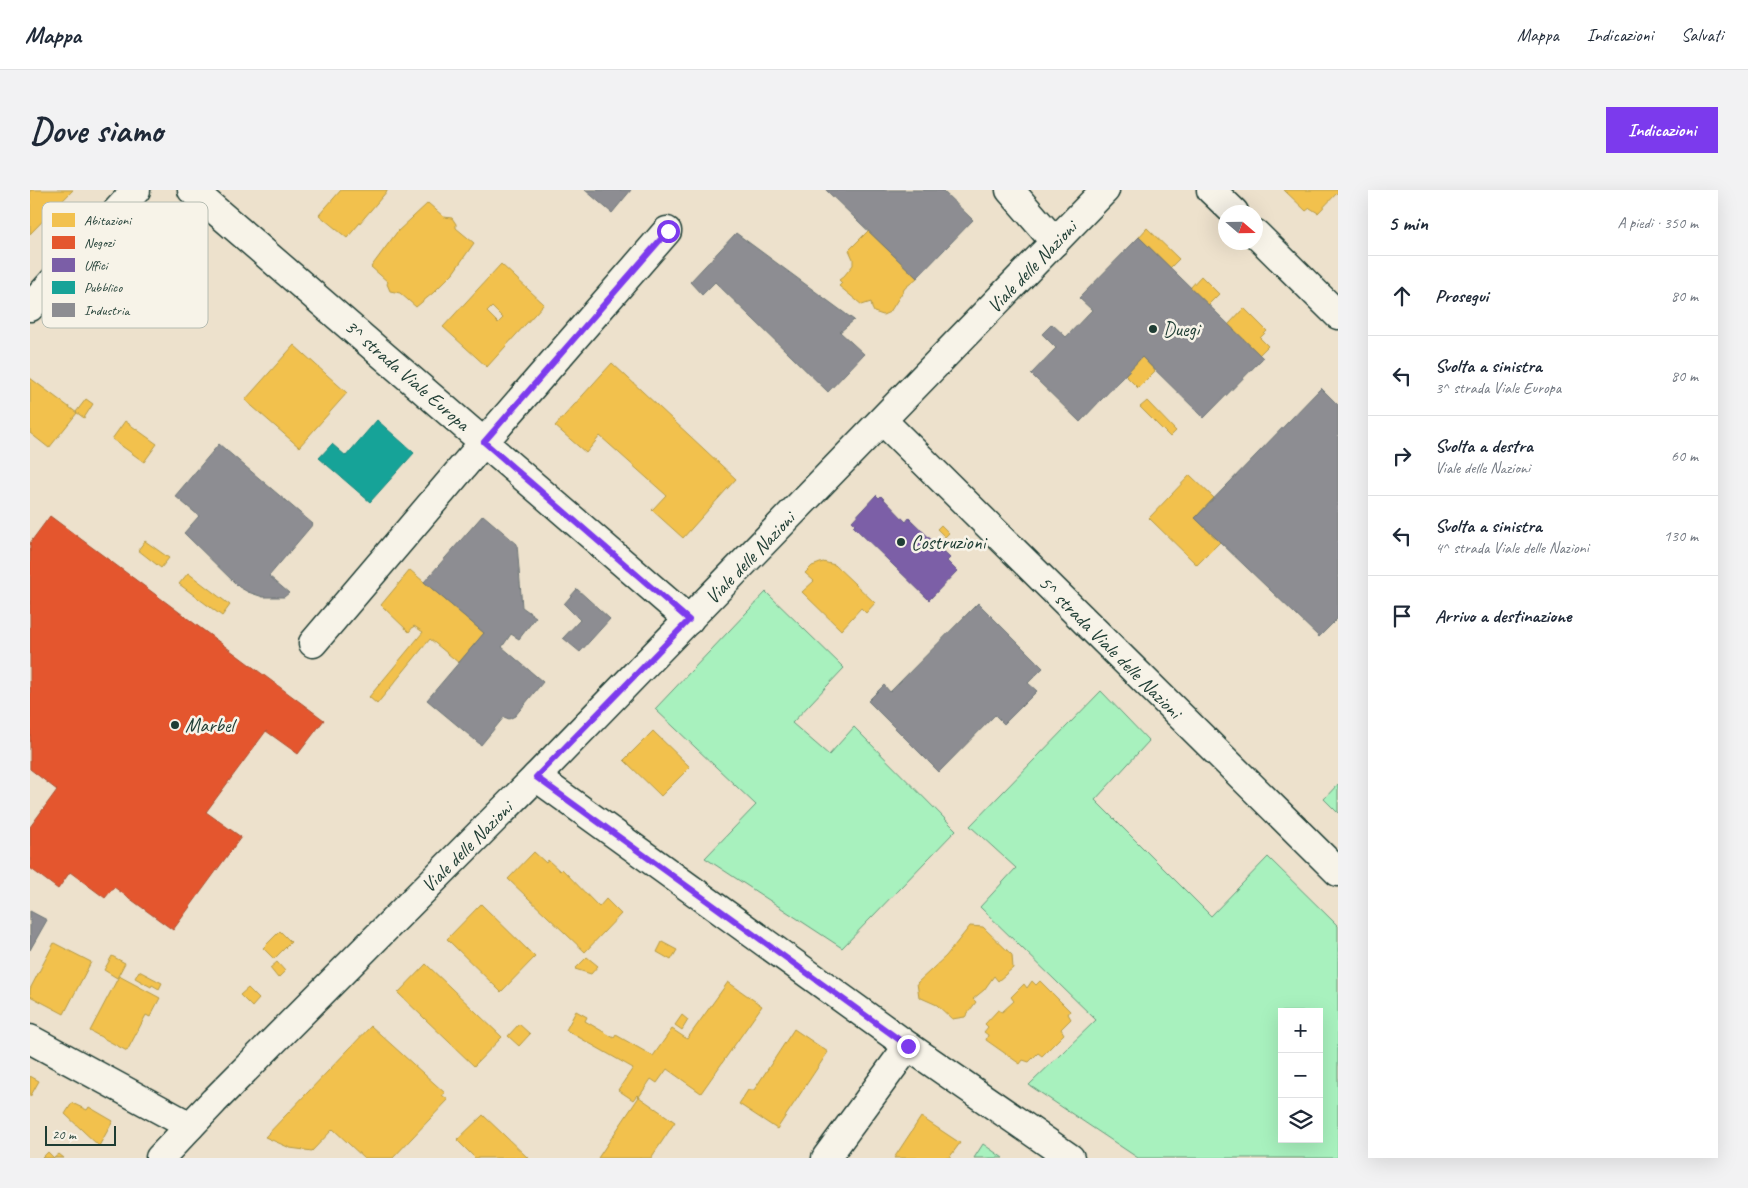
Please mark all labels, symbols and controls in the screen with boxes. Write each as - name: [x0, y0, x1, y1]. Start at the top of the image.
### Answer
- text: Mappa: [25, 20, 81, 50]
- text: Mappa: [1517, 24, 1559, 46]
- text: Indicazioni: [1587, 24, 1653, 46]
- text: Salvati: [1681, 24, 1723, 46]
- button: Indicazioni: [1606, 107, 1718, 153]
- text: Dove siamo: [30, 108, 163, 153]
- legend: [42, 202, 208, 328]
- north arrow: [1218, 205, 1263, 250]
- text: 5 min: [1388, 210, 1428, 236]
- text: Abitazioni: [84, 212, 133, 229]
- text: A piedi · 350 m: [1617, 213, 1698, 233]
- street label: Viale delle Nazioni: [982, 214, 1084, 318]
- route start: [657, 220, 680, 243]
- text: Negozi: [84, 234, 116, 251]
- text: Uffici: [84, 257, 110, 274]
- text: Pubblico: [84, 279, 123, 296]
- icon: ahead: [1388, 282, 1416, 310]
- text: Prosegui: [1435, 284, 1488, 308]
- text: 80 m: [1671, 286, 1698, 306]
- text: Industria: [84, 302, 131, 319]
- street label: 3^ strada Viale Europa: [339, 314, 476, 437]
- place label: Duegi: [1163, 317, 1202, 342]
- marker: Duegi: [1147, 323, 1159, 335]
- text: Svolta a sinistra: [1435, 354, 1542, 378]
- icon: left: [1388, 362, 1416, 390]
- text: 80 m: [1671, 366, 1698, 386]
- text: 3^ strada Viale Europa: [1435, 378, 1561, 398]
- text: Svolta a destra: [1435, 434, 1533, 458]
- icon: right: [1388, 442, 1416, 470]
- text: 60 m: [1671, 446, 1698, 466]
- text: Viale delle Nazioni: [1435, 458, 1530, 478]
- street label: Viale delle Nazioni: [700, 505, 802, 609]
- text: Svolta a sinistra: [1435, 514, 1542, 538]
- icon: left: [1388, 522, 1416, 550]
- text: 130 m: [1664, 526, 1698, 546]
- place label: Costruzioni: [911, 530, 988, 555]
- marker: Costruzioni: [895, 536, 907, 548]
- text: 4^ strada Viale delle Nazioni: [1435, 538, 1589, 558]
- street label: 5^ strada Viale delle Nazioni: [1033, 570, 1188, 725]
- icon: arrive: [1388, 602, 1416, 630]
- text: Arrivo a destinazione: [1435, 604, 1571, 628]
- place label: Marbel: [185, 713, 238, 738]
- marker: Marbel: [169, 719, 181, 731]
- street label: Viale delle Nazioni: [416, 795, 519, 898]
- map controls: [1278, 1008, 1323, 1143]
- button: +: [1278, 1008, 1323, 1053]
- route end: [897, 1035, 920, 1058]
- button: −: [1278, 1053, 1323, 1098]
- button: layers: [1278, 1098, 1323, 1143]
- scale bar: [45, 1123, 116, 1146]
- text: 20 m: [52, 1126, 76, 1143]

